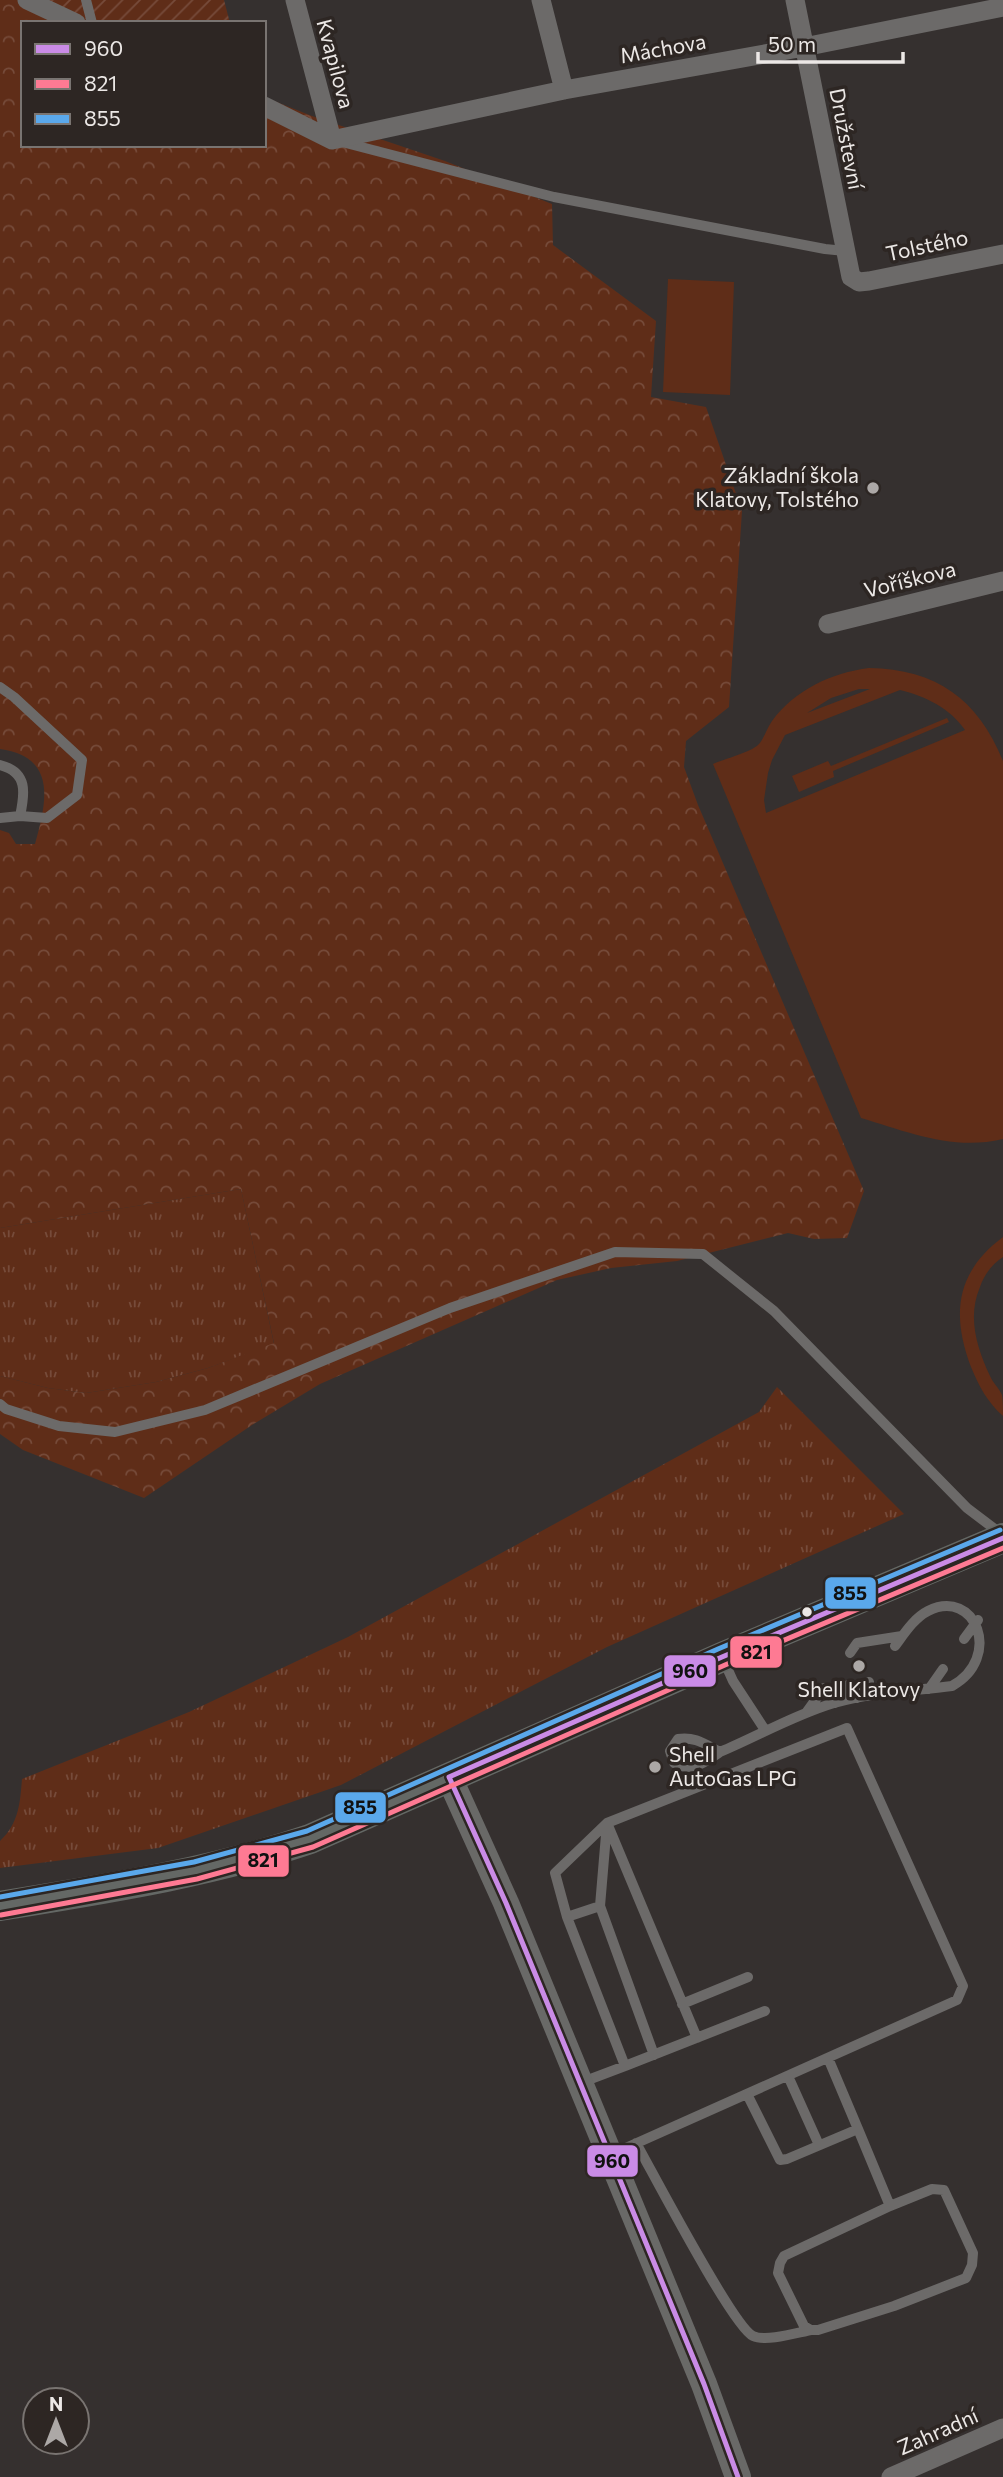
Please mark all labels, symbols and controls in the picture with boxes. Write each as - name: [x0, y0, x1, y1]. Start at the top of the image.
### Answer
- street label: Kvapilova: [312, 16, 360, 111]
- legend: [21, 21, 266, 147]
- scale bar: [758, 21, 903, 65]
- street label: Máchova: [618, 28, 708, 67]
- text: 50 m: [768, 31, 816, 56]
- text: 960: [84, 35, 123, 60]
- text: 821: [84, 70, 117, 95]
- street label: Družstevní: [825, 86, 870, 192]
- text: 855: [84, 105, 121, 130]
- street label: Tolstého: [883, 224, 970, 265]
- place label: Základní škola Klatovy, Tolstého: [695, 462, 859, 511]
- marker: Základní škola Klatovy, Tolstého: [865, 480, 881, 496]
- street label: Voříškova: [861, 555, 958, 602]
- line badge: 855: [824, 1576, 877, 1610]
- text: 855: [833, 1581, 867, 1604]
- unlabelled marker: [800, 1605, 814, 1619]
- line badge: 821: [729, 1635, 783, 1669]
- text: 821: [740, 1640, 772, 1663]
- line badge: 960: [663, 1654, 717, 1688]
- marker: Shell Klatovy: [851, 1658, 867, 1674]
- text: 960: [672, 1659, 708, 1682]
- place label: Shell Klatovy: [798, 1676, 921, 1701]
- place label: Shell AutoGas LPG: [669, 1741, 797, 1790]
- marker: Shell AutoGas LPG: [647, 1759, 663, 1775]
- line badge: 855: [334, 1791, 387, 1824]
- text: 855: [343, 1795, 377, 1818]
- line badge: 821: [237, 1844, 290, 1878]
- text: 821: [247, 1848, 279, 1871]
- line badge: 960: [586, 2144, 639, 2178]
- text: 960: [594, 2149, 630, 2172]
- north arrow: [21, 2386, 91, 2456]
- text: N: [49, 2392, 63, 2415]
- street label: Zahradní: [893, 2402, 982, 2460]

